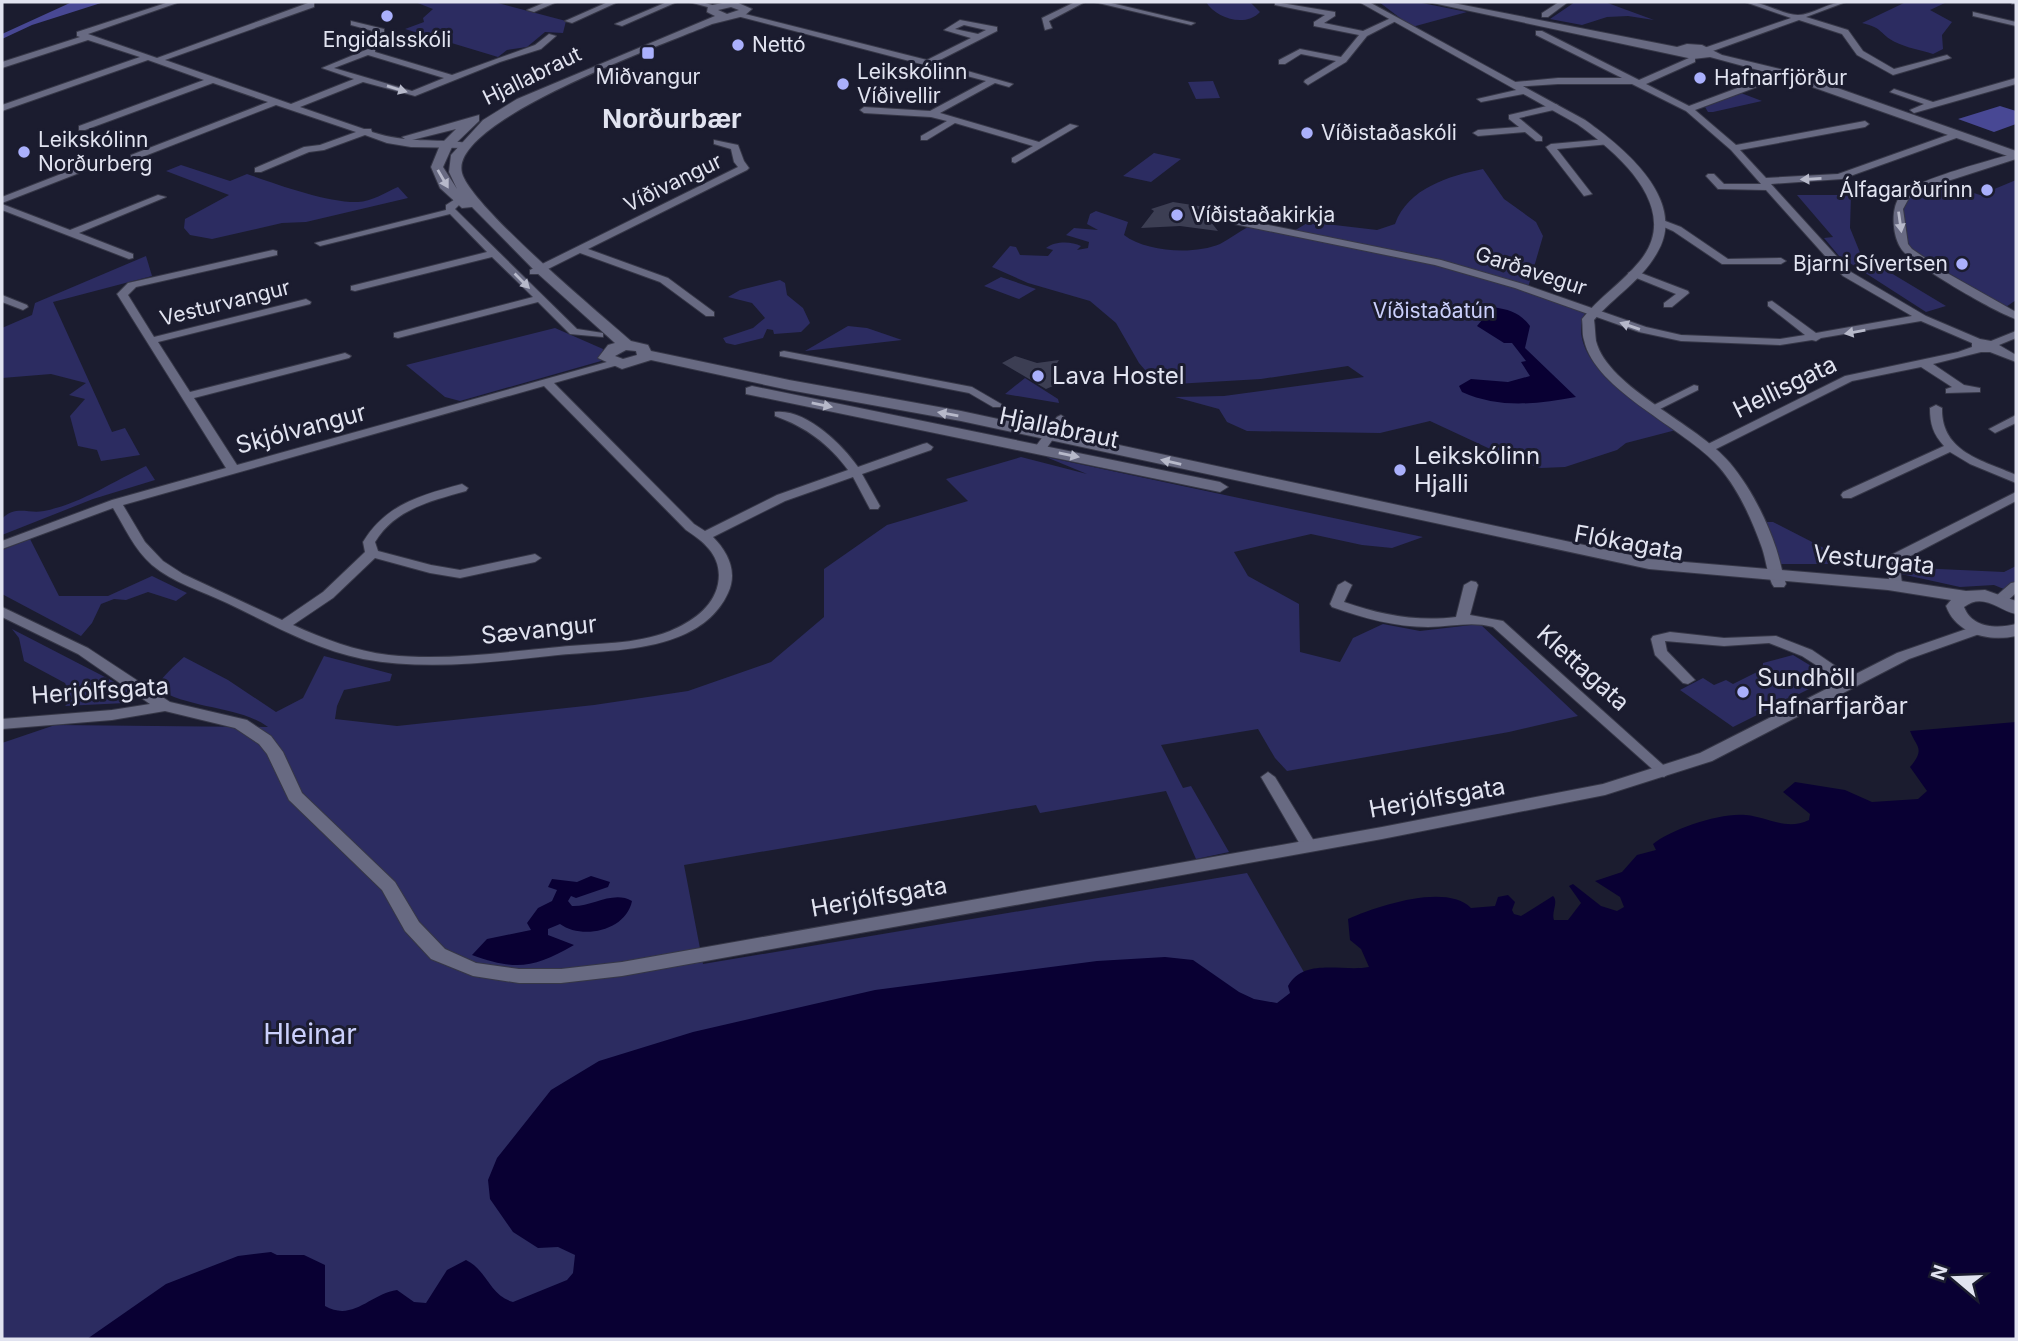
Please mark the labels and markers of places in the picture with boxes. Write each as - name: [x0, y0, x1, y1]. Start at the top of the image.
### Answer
- marker: Engidalsskóli: [379, 8, 395, 24]
- place label: Engidalsskóli: [323, 27, 451, 52]
- place label: Nettó: [752, 32, 806, 57]
- marker: Nettó: [730, 37, 746, 53]
- marker: Miðvangur: [640, 45, 656, 61]
- place label: Leikskólinn Víðivellir: [857, 59, 967, 108]
- place label: Miðvangur: [596, 64, 701, 89]
- place label: Hafnarfjörður: [1714, 65, 1847, 90]
- marker: Hafnarfjörður: [1692, 70, 1708, 86]
- marker: Leikskólinn Víðivellir: [835, 76, 851, 92]
- place label: Víðistaðaskóli: [1321, 120, 1457, 145]
- marker: Víðistaðaskóli: [1299, 125, 1315, 141]
- place label: Leikskólinn Norðurberg: [38, 127, 152, 176]
- marker: Leikskólinn Norðurberg: [16, 144, 32, 160]
- place label: Álfagarðurinn: [1839, 176, 1973, 202]
- marker: Álfagarðurinn: [1979, 182, 1995, 198]
- place label: Víðistaðakirkja: [1191, 202, 1335, 227]
- marker: Víðistaðakirkja: [1169, 207, 1185, 223]
- place label: Bjarni Sívertsen: [1793, 251, 1948, 276]
- marker: Bjarni Sívertsen: [1954, 256, 1970, 272]
- place label: Lava Hostel: [1052, 361, 1185, 390]
- marker: Lava Hostel: [1030, 368, 1046, 384]
- place label: Leikskólinn Hjalli: [1414, 441, 1540, 498]
- marker: Leikskólinn Hjalli: [1392, 462, 1408, 478]
- place label: Sundhöll Hafnarfjarðar: [1757, 663, 1908, 720]
- marker: Sundhöll Hafnarfjarðar: [1735, 684, 1751, 700]

